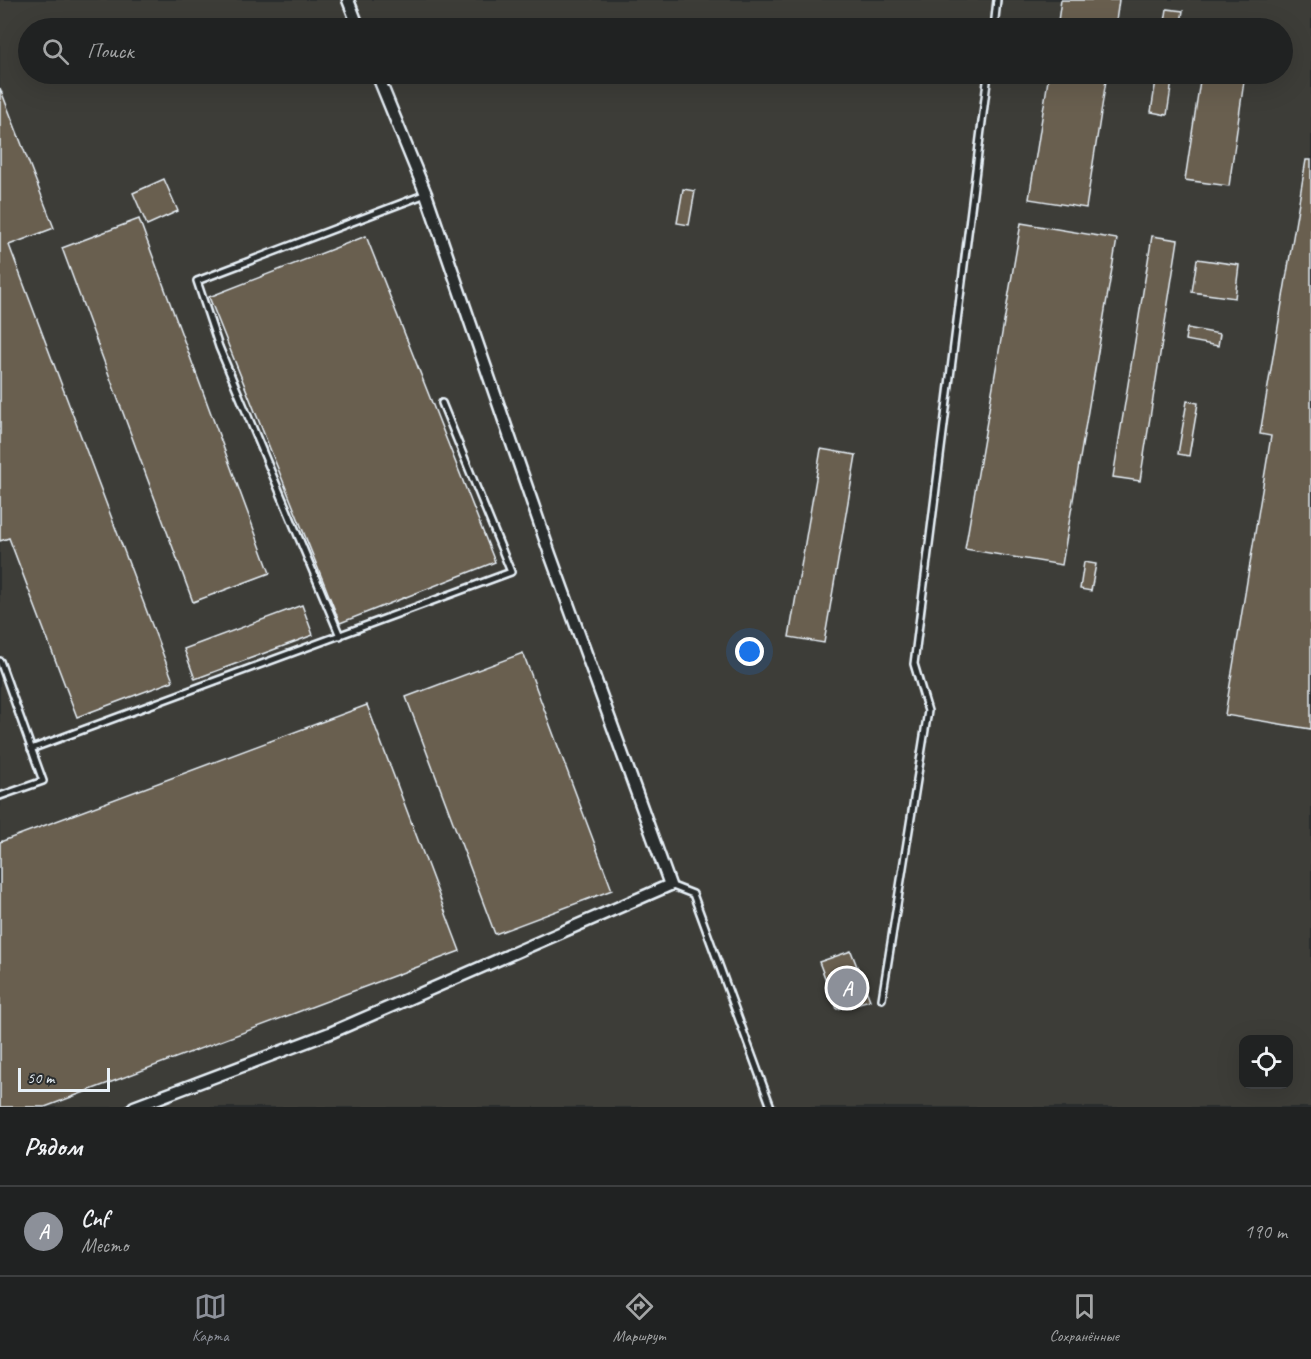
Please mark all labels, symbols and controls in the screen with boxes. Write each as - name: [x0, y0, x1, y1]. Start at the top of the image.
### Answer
- search box: [18, 18, 1293, 84]
- icon: search: [39, 35, 72, 68]
- text: Поиск: [87, 37, 133, 65]
- your location: [735, 637, 764, 666]
- pin: A: [828, 966, 866, 1010]
- map controls: [1239, 1035, 1293, 1089]
- button: locate: [1239, 1035, 1293, 1089]
- scale bar: [18, 1065, 110, 1092]
- text: 50 m: [27, 1068, 54, 1088]
- text: Рядом: [24, 1130, 82, 1163]
- text: Cnf: [81, 1205, 108, 1233]
- text: A: [38, 1219, 49, 1244]
- text: 190 m: [1244, 1219, 1287, 1244]
- text: Место: [81, 1233, 128, 1258]
- tab: Карта: [192, 1290, 229, 1346]
- tab: Маршрут: [613, 1290, 665, 1346]
- tab: Сохранённые: [1049, 1290, 1119, 1346]

